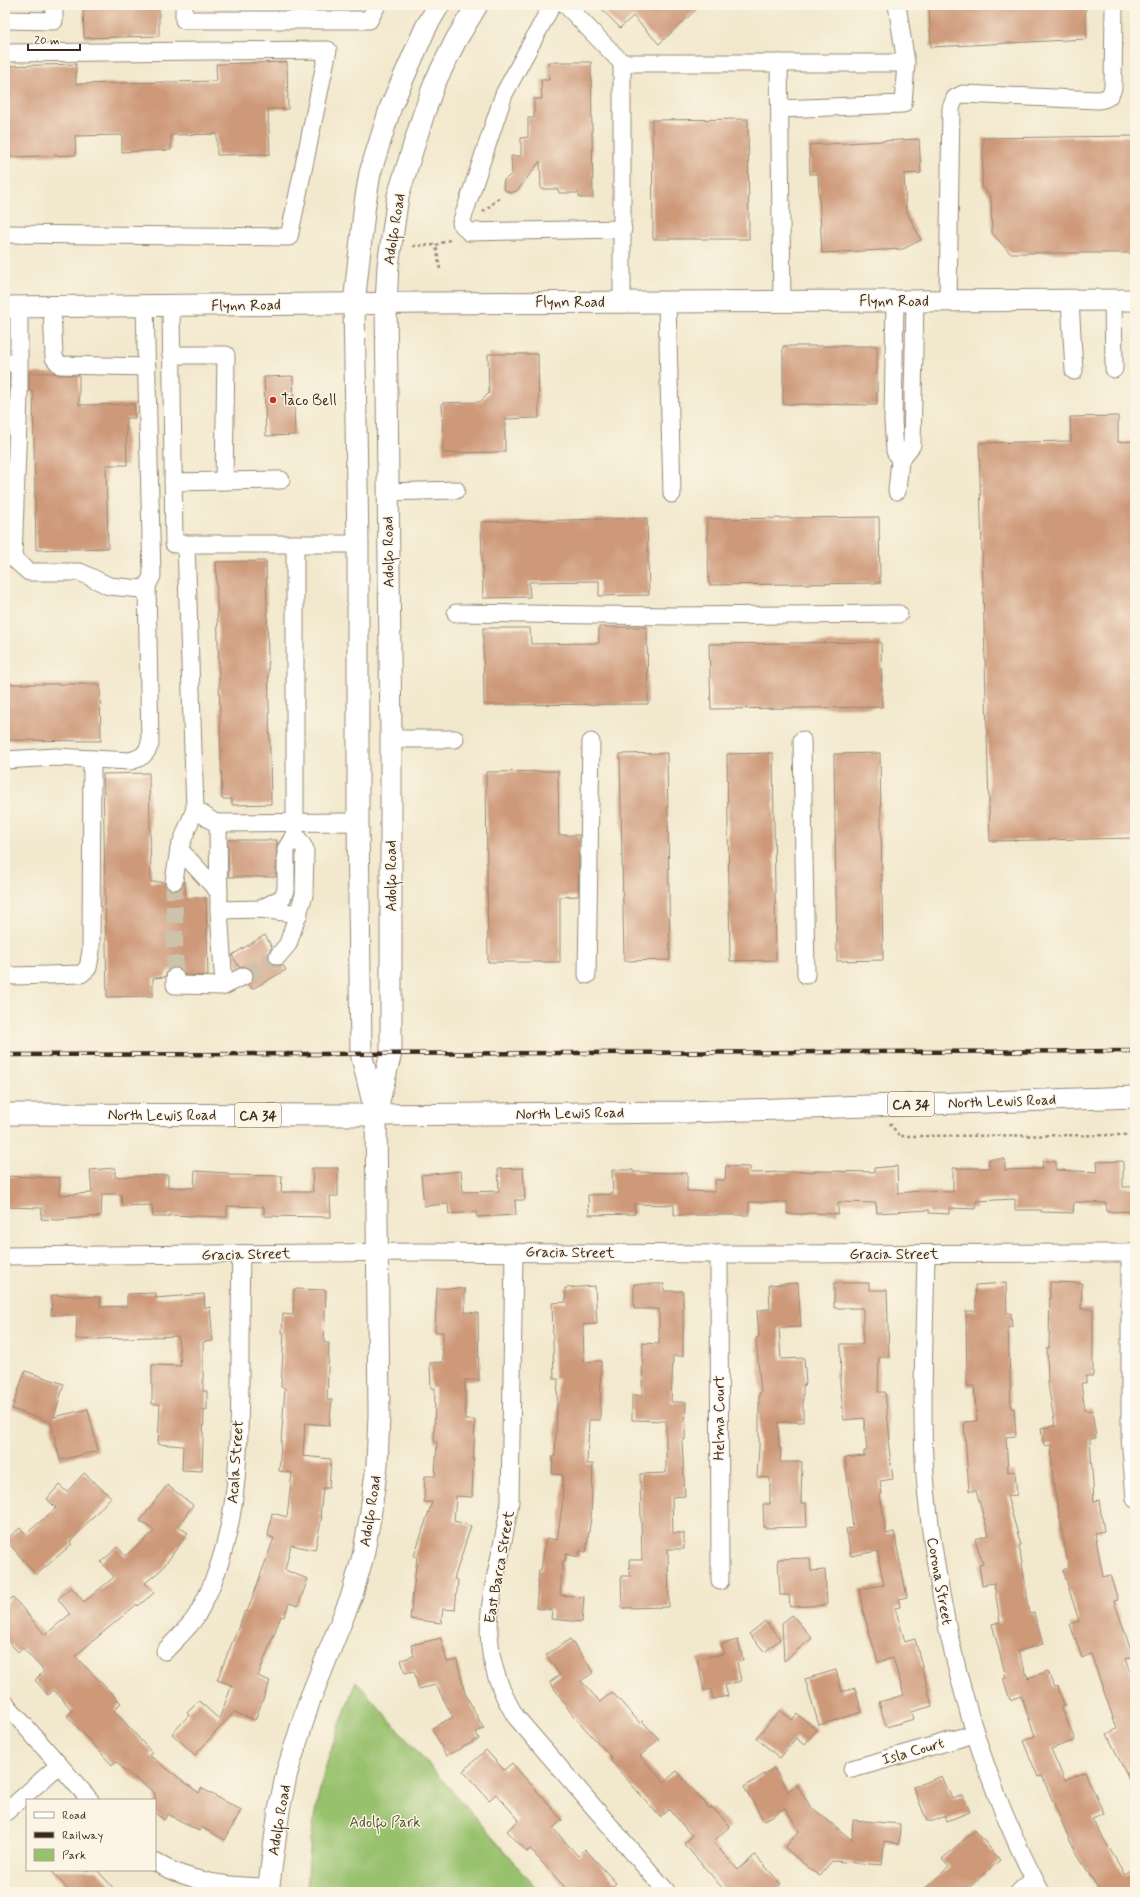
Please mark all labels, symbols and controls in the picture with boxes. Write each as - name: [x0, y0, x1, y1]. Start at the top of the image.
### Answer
- scale bar: [28, 26, 80, 52]
- text: 20 m: [34, 33, 60, 49]
- street label: Adolfo Road: [380, 192, 412, 266]
- street label: Flynn Road: [859, 292, 929, 312]
- street label: Flynn Road: [535, 293, 605, 313]
- street label: Flynn Road: [211, 295, 281, 317]
- place label: Taco Bell: [281, 391, 337, 411]
- marker: Taco Bell: [268, 395, 278, 405]
- street label: Adolfo Road: [378, 516, 402, 588]
- street label: Adolfo Road: [382, 840, 404, 912]
- street label: North Lewis Road: [947, 1090, 1057, 1114]
- road number: CA 34: [888, 1092, 934, 1116]
- road number: CA 34: [235, 1103, 281, 1127]
- street label: North Lewis Road: [516, 1103, 624, 1125]
- street label: North Lewis Road: [108, 1106, 216, 1126]
- street label: Gracia Street: [525, 1242, 615, 1264]
- street label: Gracia Street: [201, 1244, 291, 1266]
- street label: Gracia Street: [849, 1245, 939, 1265]
- street label: Helma Court: [710, 1375, 730, 1461]
- street label: Acala Street: [223, 1420, 249, 1504]
- street label: Adolfo Road: [356, 1474, 388, 1548]
- street label: East Barca Street: [480, 1509, 520, 1625]
- street label: Corona Street: [921, 1536, 957, 1627]
- street label: Isla Court: [880, 1733, 947, 1770]
- street label: Adolfo Road: [264, 1783, 298, 1858]
- legend: [26, 1799, 156, 1871]
- text: Road: [62, 1808, 86, 1824]
- park label: Adolfo Park: [349, 1813, 421, 1835]
- text: Railway: [62, 1828, 104, 1844]
- text: Park: [62, 1848, 86, 1864]

